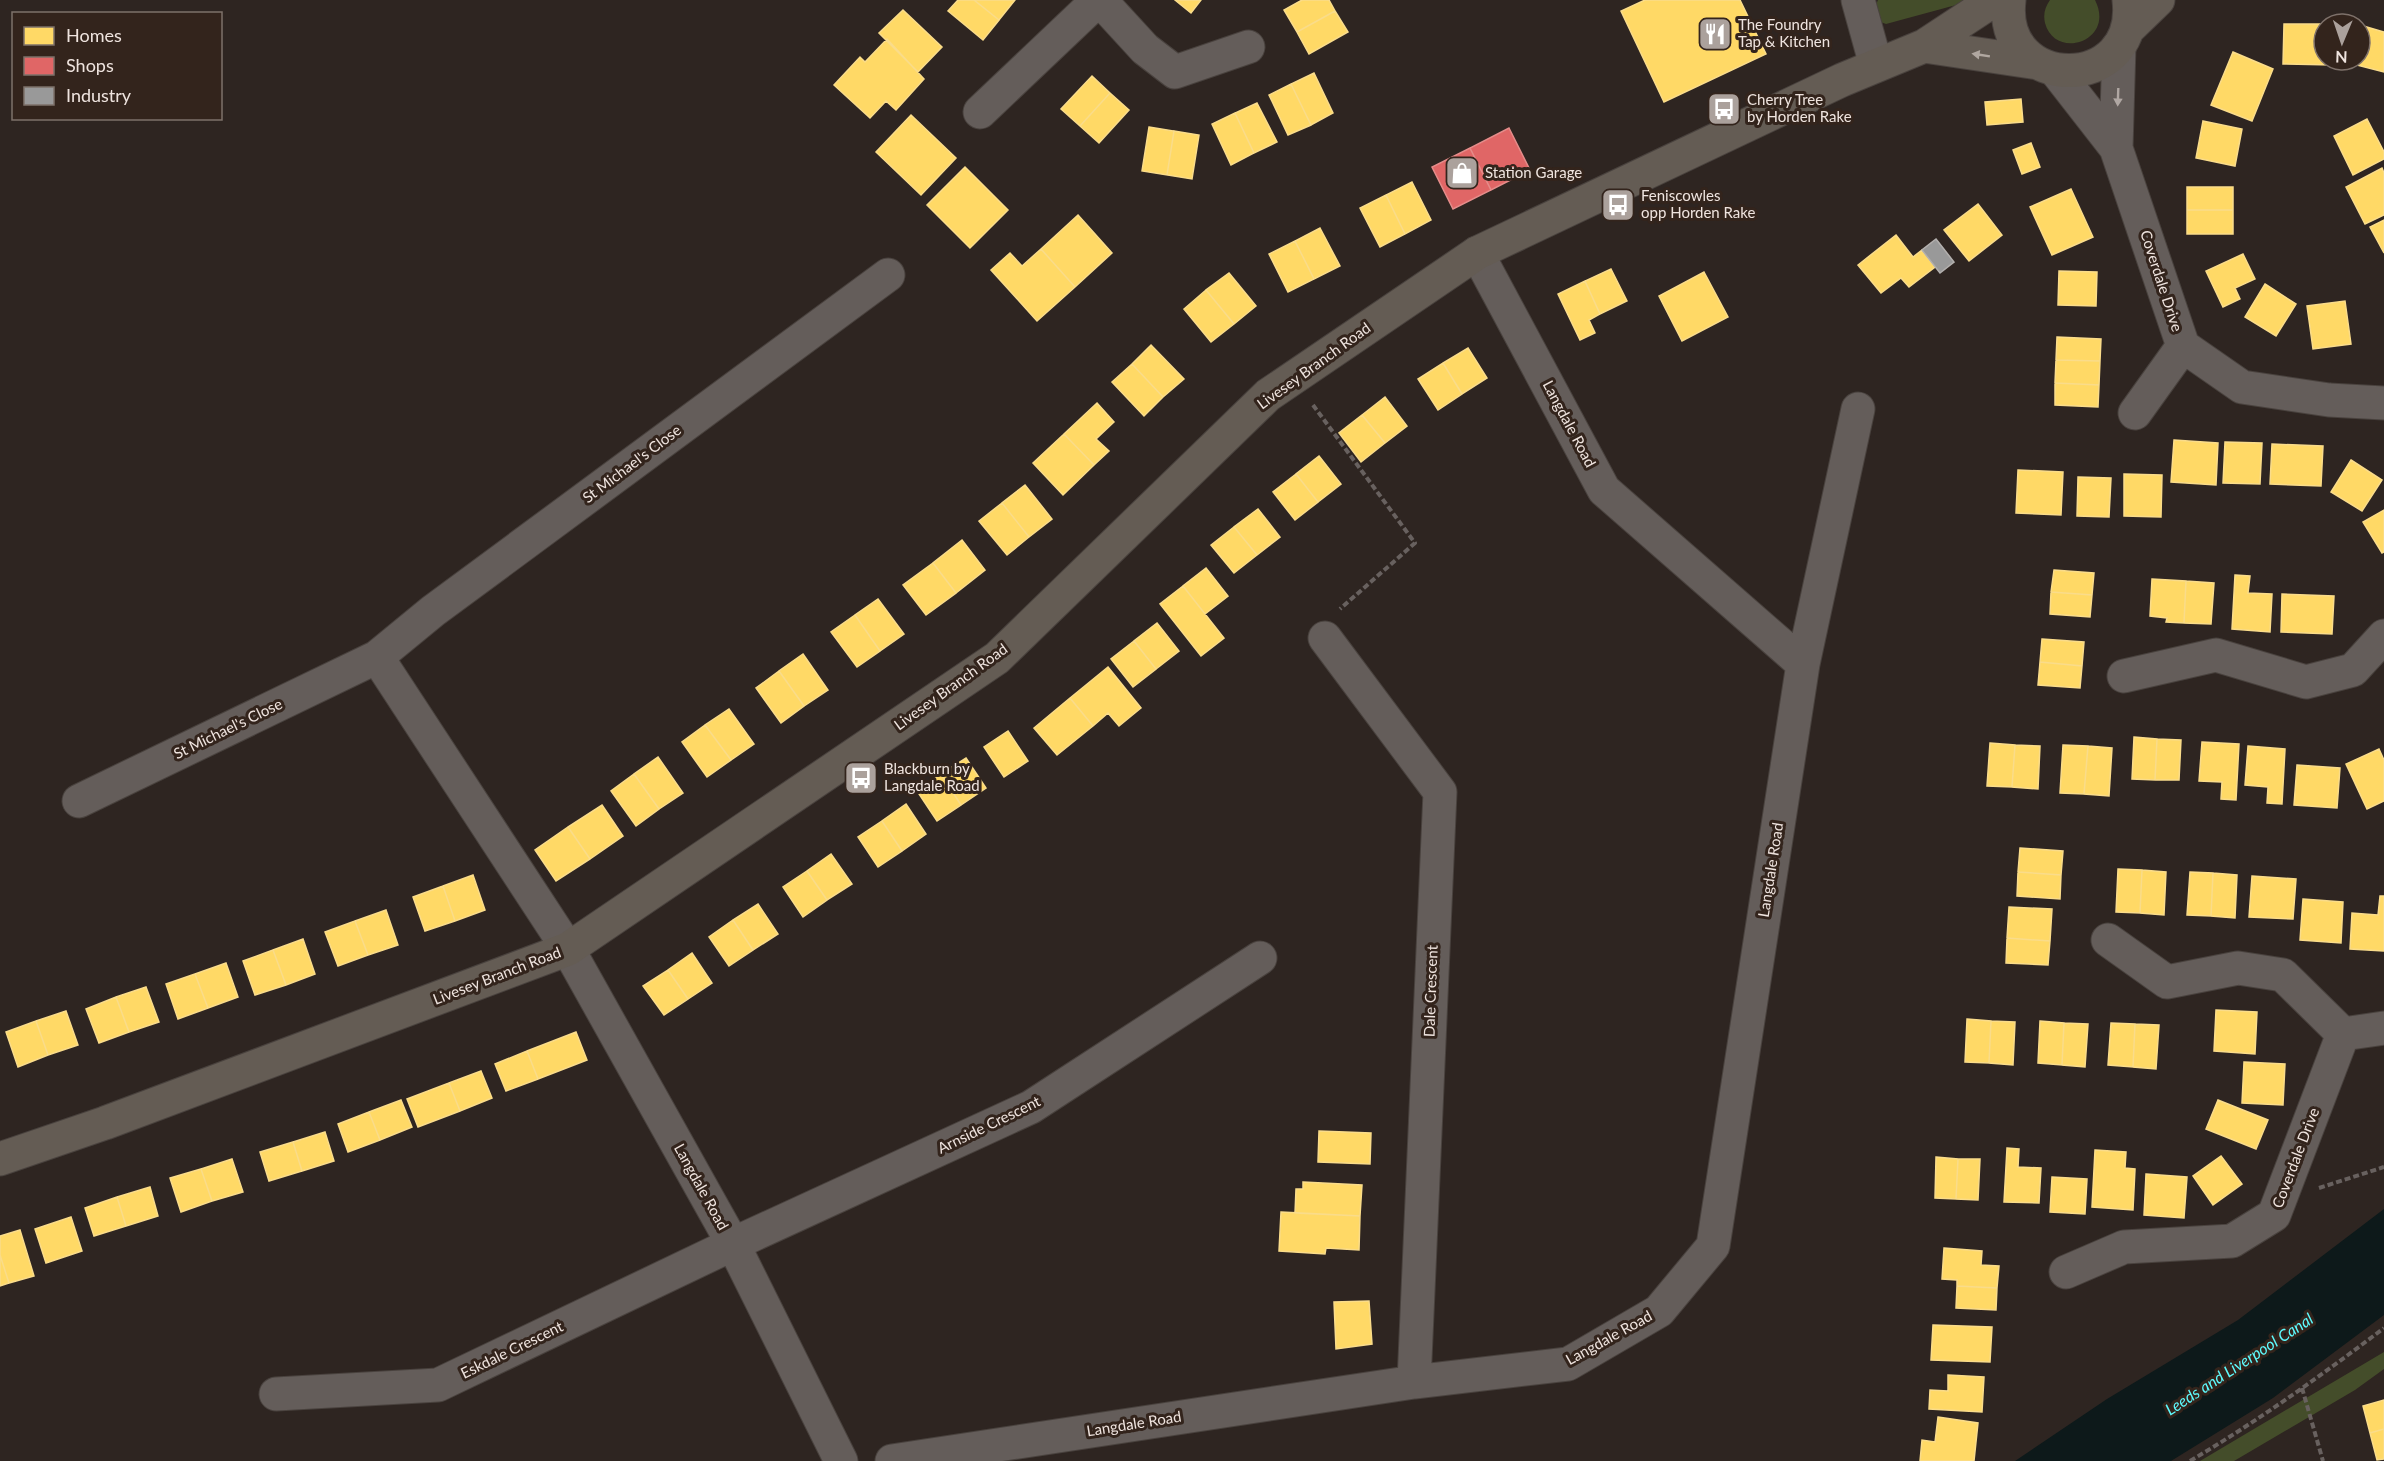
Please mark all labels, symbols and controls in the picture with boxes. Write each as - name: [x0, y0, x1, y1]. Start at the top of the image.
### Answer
- legend: [12, 12, 222, 120]
- north arrow: [2312, 12, 2372, 72]
- place label: The Foundry Tap & Kitchen: [1738, 15, 1830, 50]
- restaurant icon: The Foundry Tap & Kitchen: [1697, 16, 1733, 52]
- text: Homes: [66, 24, 122, 46]
- text: N: [2335, 48, 2348, 67]
- one-way arrow: [1972, 50, 1991, 59]
- text: Shops: [66, 54, 114, 76]
- text: Industry: [66, 84, 132, 106]
- one-way arrow: [2113, 88, 2122, 107]
- place label: Cherry Tree by Horden Rake: [1747, 90, 1852, 125]
- bus stop icon: Cherry Tree by Horden Rake: [1706, 91, 1742, 127]
- shop icon: Station Garage: [1444, 155, 1480, 191]
- place label: Station Garage: [1485, 163, 1582, 181]
- place label: Feniscowles opp Horden Rake: [1641, 186, 1756, 221]
- bus stop icon: Feniscowles opp Horden Rake: [1600, 187, 1636, 223]
- street label: Coverdale Drive: [2137, 228, 2187, 334]
- street label: Livesey Branch Road: [1253, 318, 1374, 412]
- street label: Langdale Road: [1539, 377, 1600, 470]
- street label: St Michael's Close: [579, 420, 684, 506]
- street label: Livesey Branch Road: [890, 639, 1011, 733]
- street label: St Michael's Close: [170, 694, 285, 762]
- place label: Blackburn by Langdale Road: [884, 759, 980, 794]
- bus stop icon: Blackburn by Langdale Road: [843, 760, 879, 796]
- street label: Langdale Road: [1754, 821, 1786, 918]
- street label: Livesey Branch Road: [430, 942, 563, 1008]
- street label: Dale Crescent: [1419, 944, 1441, 1037]
- street label: Arnside Crescent: [934, 1091, 1044, 1157]
- street label: Coverdale Drive: [2268, 1105, 2322, 1210]
- street label: Langdale Road: [671, 1140, 733, 1233]
- street label: Langdale Road: [1562, 1306, 1655, 1368]
- water label: Leeds and Liverpool Canal: [2161, 1308, 2316, 1418]
- street label: Eskdale Crescent: [457, 1316, 566, 1382]
- street label: Langdale Road: [1085, 1407, 1182, 1439]

